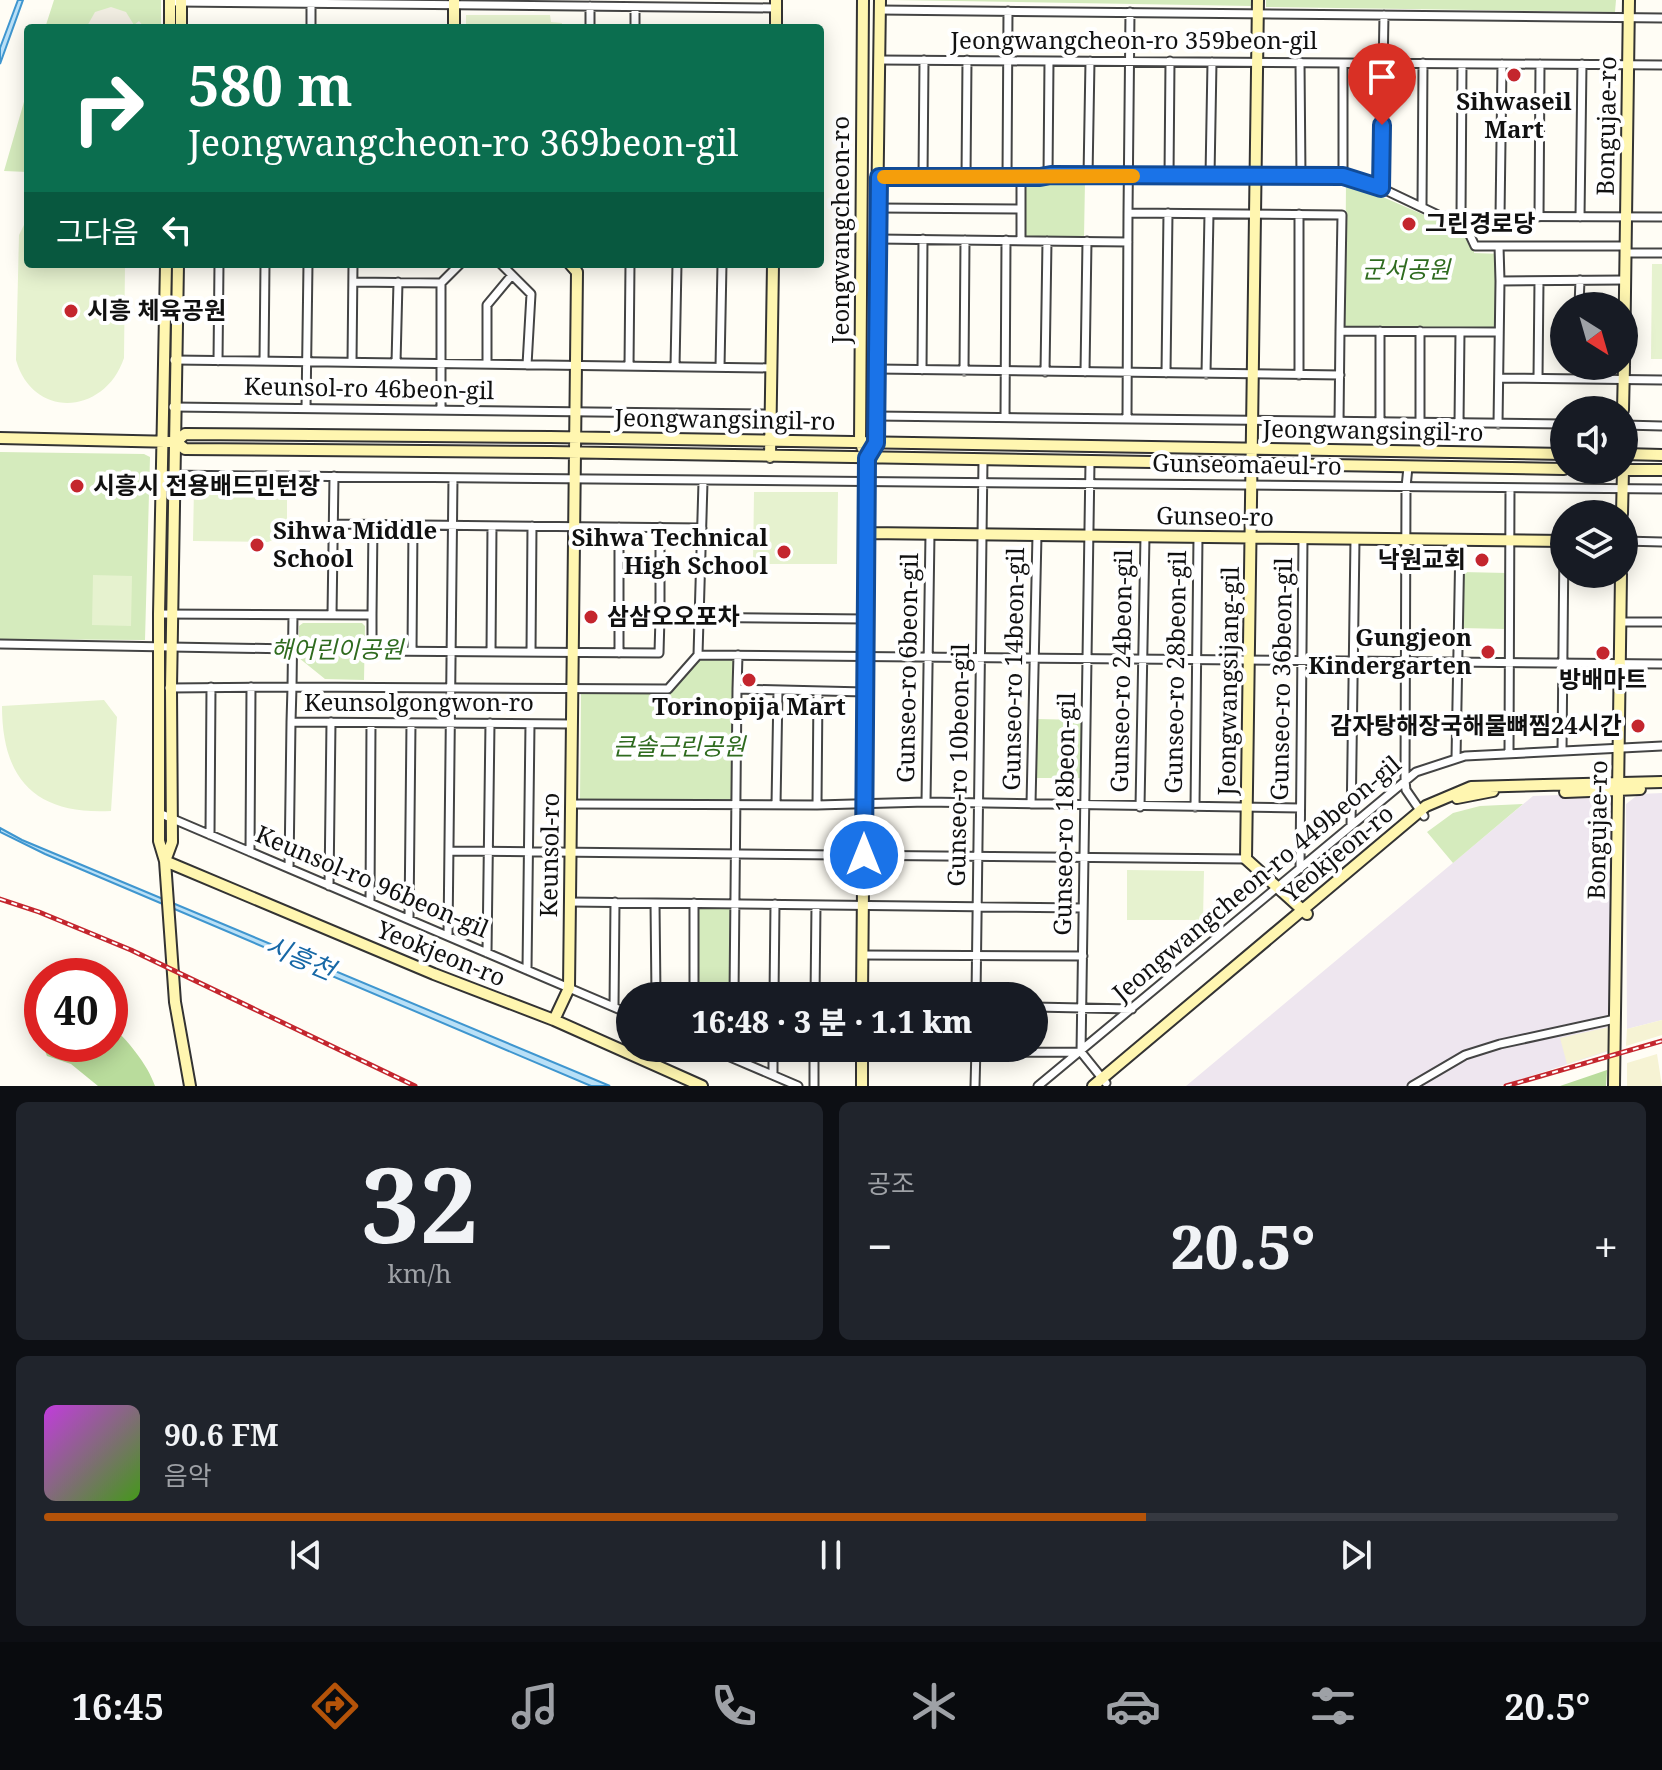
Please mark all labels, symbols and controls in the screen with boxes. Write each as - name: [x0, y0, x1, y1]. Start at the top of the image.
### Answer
- street label: Jeongwangcheon-ro 359beon-gil: [950, 23, 1318, 56]
- pin: [1348, 43, 1416, 125]
- text: 580 m: [188, 46, 353, 122]
- icon: arrive: [1360, 55, 1404, 99]
- icon: right: [56, 56, 160, 160]
- street label: Bongujae-ro: [1588, 56, 1623, 196]
- marker: Sihwaseil Mart: [1505, 66, 1523, 84]
- place label: Sihwaseil Mart: [1456, 84, 1572, 145]
- street label: Jeongwangcheon-ro: [823, 116, 856, 345]
- text: Jeongwangcheon-ro 369beon-gil: [188, 118, 738, 167]
- place label: 그린경로당: [1425, 206, 1535, 239]
- icon: left: [155, 208, 199, 252]
- text: 그다음: [56, 211, 139, 252]
- marker: 그린경로당: [1400, 215, 1418, 233]
- park label: 군서공원: [1362, 252, 1452, 285]
- north arrow: [1550, 292, 1638, 380]
- map controls: [1550, 292, 1638, 588]
- place label: 시흥 체육공원: [87, 293, 226, 326]
- marker: 시흥 체육공원: [62, 302, 80, 320]
- street label: Keunsol-ro 46beon-gil: [244, 369, 495, 406]
- button: sound: [1550, 396, 1638, 484]
- street label: Jeongwangsingil-ro: [613, 400, 836, 437]
- street label: Jeongwangsingil-ro: [1261, 411, 1484, 448]
- street label: Gunseomaeul-ro: [1152, 445, 1342, 482]
- place label: 시흥시 전용배드민턴장: [93, 468, 320, 501]
- marker: 시흥시 전용배드민턴장: [68, 477, 86, 495]
- street label: Gunseo-ro: [1156, 498, 1274, 533]
- button: layers: [1550, 500, 1638, 588]
- place label: Sihwa Middle School: [273, 513, 437, 574]
- place label: Sihwa Technical High School: [571, 520, 769, 581]
- marker: Sihwa Middle School: [248, 536, 266, 554]
- place label: 낙원교회: [1378, 542, 1466, 575]
- marker: Sihwa Technical High School: [775, 543, 793, 561]
- street label: Gunseo-ro 14beon-gil: [994, 546, 1031, 791]
- street label: Gunseo-ro 24beon-gil: [1102, 548, 1139, 793]
- street label: Gunseo-ro 28beon-gil: [1156, 549, 1193, 794]
- marker: 낙원교회: [1473, 551, 1491, 569]
- street label: Gunseo-ro 6beon-gil: [888, 552, 925, 783]
- street label: Gunseo-ro 36beon-gil: [1262, 556, 1299, 801]
- street label: Jeongwangsijang-gil: [1209, 565, 1246, 797]
- place label: 삼삼오오포차: [607, 599, 739, 632]
- marker: 삼삼오오포차: [582, 608, 600, 626]
- place label: Gungjeon Kindergarten: [1308, 620, 1472, 681]
- park label: 해어린이공원: [271, 632, 405, 665]
- street label: Gunseo-ro 10beon-gil: [939, 642, 976, 887]
- marker: Gungjeon Kindergarten: [1479, 643, 1497, 661]
- marker: 방배마트: [1594, 644, 1612, 662]
- place label: 방배마트: [1559, 662, 1647, 695]
- marker: Torinopija Mart: [740, 671, 758, 689]
- street label: Keunsolgongwon-ro: [304, 685, 534, 718]
- place label: Torinopija Mart: [652, 689, 846, 722]
- street label: Gunseo-ro 18beon-gil: [1045, 691, 1082, 936]
- place label: 감자탕해장국해물뼈찜24시간: [1330, 708, 1622, 741]
- marker: 감자탕해장국해물뼈찜24시간: [1629, 717, 1647, 735]
- park label: 큰솔근린공원: [613, 729, 747, 762]
- street label: Jeongwangcheon-ro 449beon-gil: [1104, 747, 1408, 1009]
- street label: Bongujae-ro: [1579, 760, 1614, 900]
- street label: Keunsol-ro: [531, 792, 566, 918]
- street label: Yeokjeon-ro: [1274, 796, 1400, 910]
- position arrow: [822, 813, 906, 897]
- street label: Keunsol-ro 96beon-gil: [251, 817, 495, 945]
- street label: Yeokjeon-ro: [371, 911, 511, 993]
- water label: 시흥천: [260, 926, 343, 989]
- speed limit sign: 40: [24, 958, 128, 1062]
- text: 16:48 · 3 분 · 1.1 km: [692, 1001, 972, 1042]
- text: 32: [361, 1132, 478, 1273]
- text: 공조: [867, 1165, 915, 1201]
- text: 20.5°: [1171, 1205, 1315, 1287]
- text: −: [867, 1216, 892, 1276]
- text: +: [1593, 1216, 1618, 1276]
- text: km/h: [388, 1255, 451, 1291]
- text: 90.6 FM: [164, 1414, 279, 1455]
- text: 음악: [164, 1457, 212, 1493]
- icon: previous: [284, 1533, 328, 1577]
- icon: pause: [809, 1533, 853, 1577]
- icon: next: [1334, 1533, 1378, 1577]
- icon: directions: [307, 1678, 363, 1734]
- icon: music: [507, 1678, 563, 1734]
- icon: phone: [706, 1678, 762, 1734]
- icon: climate: [906, 1678, 962, 1734]
- icon: car: [1105, 1678, 1161, 1734]
- icon: filters: [1305, 1678, 1361, 1734]
- text: 16:45: [72, 1682, 164, 1731]
- text: 20.5°: [1504, 1682, 1590, 1731]

